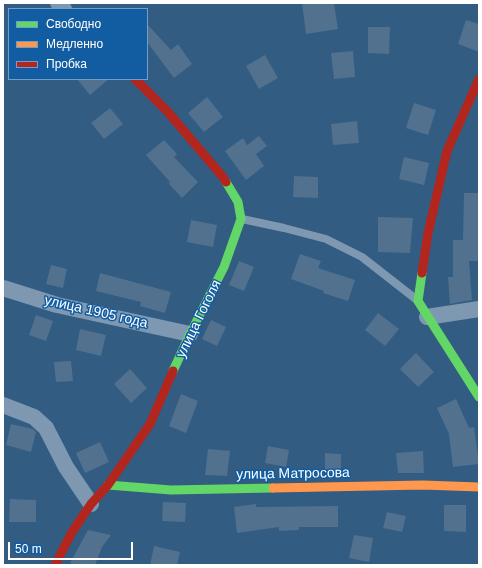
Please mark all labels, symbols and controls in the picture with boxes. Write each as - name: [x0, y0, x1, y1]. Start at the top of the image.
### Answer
- legend: [8, 8, 148, 80]
- text: Свободно: [46, 17, 101, 31]
- text: Медленно: [46, 37, 103, 51]
- text: Пробка: [46, 57, 87, 71]
- street label: улица Гоголя: [173, 277, 225, 361]
- street label: улица 1905 года: [43, 292, 149, 332]
- street label: улица Матросова: [236, 465, 350, 483]
- scale bar: [10, 534, 135, 560]
- text: 50 m: [15, 542, 42, 556]

